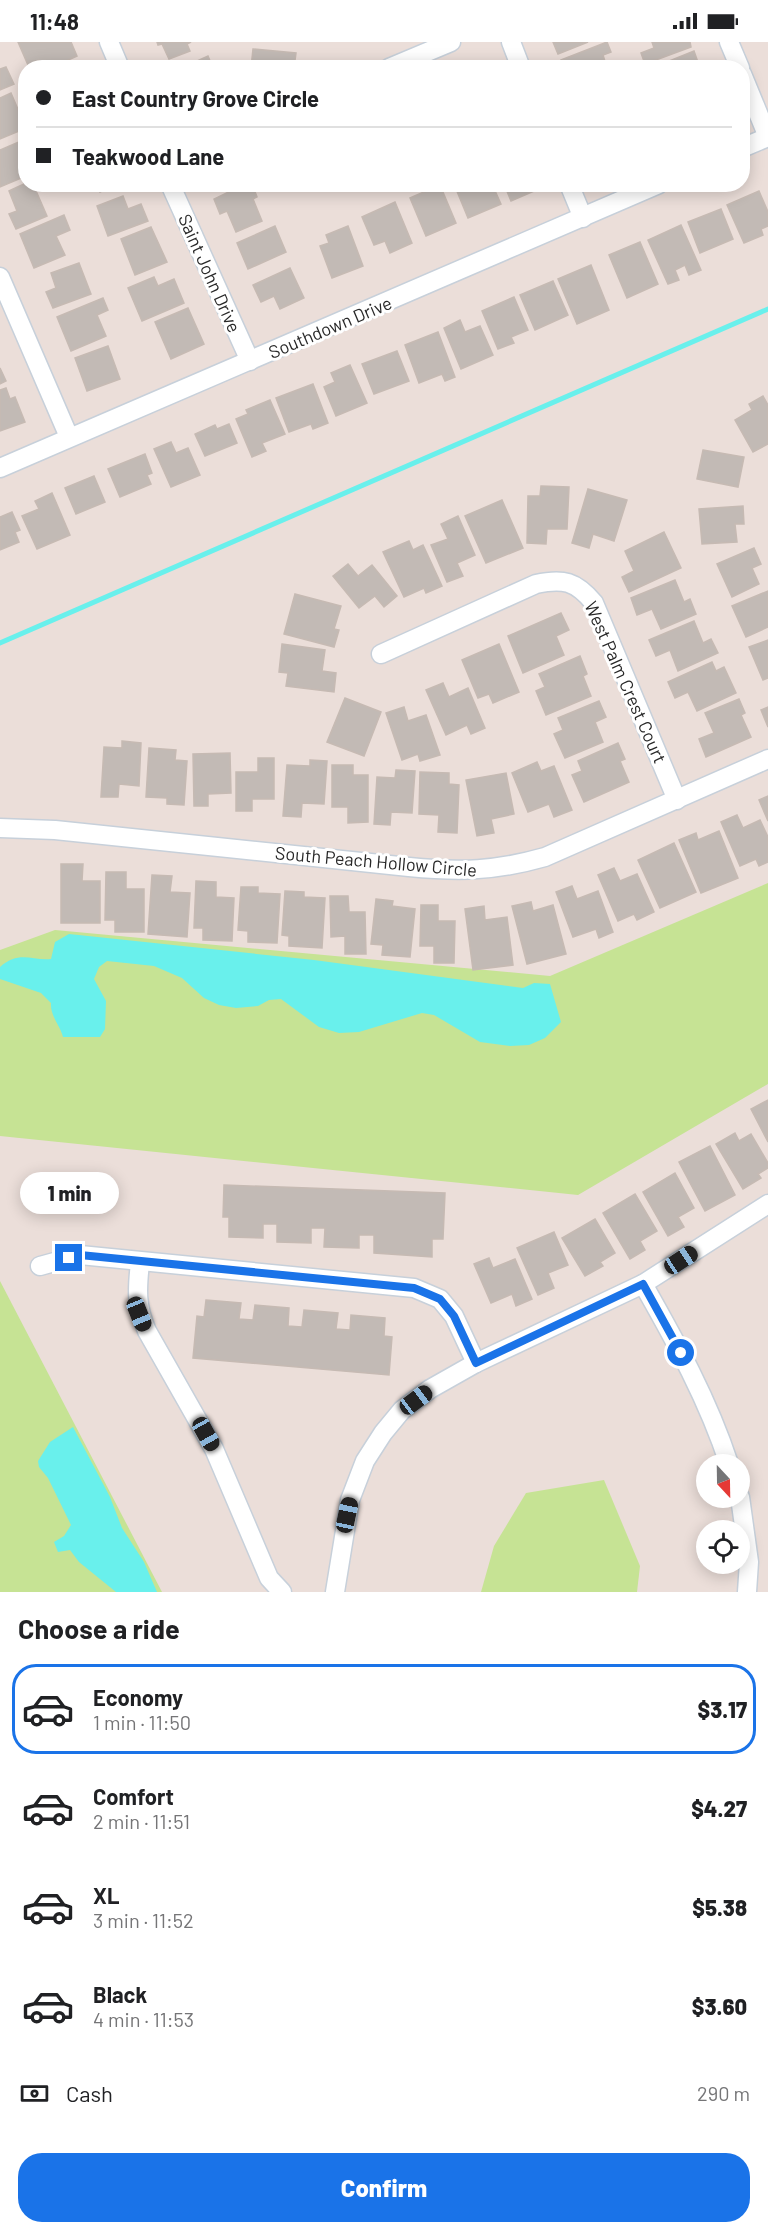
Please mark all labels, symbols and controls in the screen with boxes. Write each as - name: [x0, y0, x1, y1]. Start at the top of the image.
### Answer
- text: 11:48: [30, 8, 79, 34]
- text: East Country Grove Circle: [72, 85, 319, 111]
- text: Teakwood Lane: [72, 143, 224, 169]
- street label: Saint John Drive: [174, 210, 246, 336]
- street label: Southdown Drive: [265, 291, 395, 363]
- street label: West Palm Crest Court: [580, 598, 672, 766]
- street label: South Peach Hollow Circle: [274, 841, 478, 881]
- callout: 1 min: [20, 1171, 118, 1213]
- text: 1 min: [48, 1181, 91, 1205]
- car: [661, 1243, 701, 1277]
- route end: [55, 1244, 82, 1271]
- car: [124, 1294, 154, 1334]
- route start: [667, 1339, 694, 1366]
- car: [396, 1382, 436, 1418]
- car: [189, 1414, 223, 1454]
- north arrow: [696, 1454, 750, 1508]
- map controls: [696, 1454, 750, 1574]
- car: [334, 1496, 360, 1534]
- button: locate: [696, 1520, 750, 1574]
- text: Choose a ride: [18, 1612, 180, 1644]
- icon: car: [21, 1682, 75, 1736]
- text: Economy: [93, 1684, 183, 1710]
- text: $3.17: [697, 1696, 747, 1722]
- text: 1 min · 11:50: [93, 1710, 191, 1734]
- icon: car: [21, 1781, 75, 1835]
- text: Comfort: [93, 1783, 174, 1809]
- text: $4.27: [691, 1795, 747, 1821]
- text: 2 min · 11:51: [93, 1809, 190, 1833]
- icon: car: [21, 1880, 75, 1934]
- text: XL: [93, 1882, 119, 1908]
- text: $5.38: [692, 1894, 747, 1920]
- text: 3 min · 11:52: [93, 1908, 194, 1932]
- icon: car: [21, 1979, 75, 2033]
- text: Black: [93, 1981, 147, 2007]
- text: $3.60: [692, 1993, 747, 2019]
- text: 4 min · 11:53: [93, 2007, 194, 2031]
- icon: cash: [18, 2077, 51, 2110]
- text: Cash: [66, 2080, 113, 2106]
- text: 290 m: [697, 2081, 750, 2105]
- button: Confirm: [18, 2153, 750, 2222]

